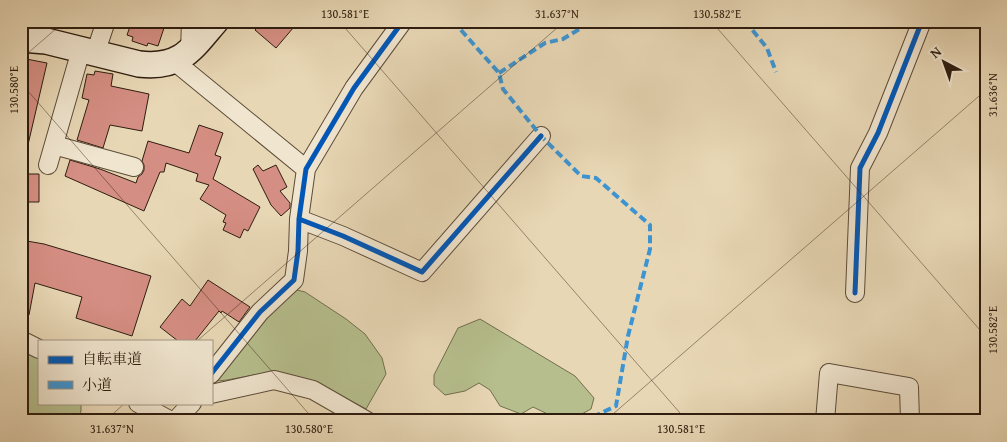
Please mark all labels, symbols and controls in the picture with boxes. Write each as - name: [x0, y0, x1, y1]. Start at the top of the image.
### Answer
- text: 130.581°E: [321, 5, 369, 22]
- text: 31.637°N: [535, 5, 579, 22]
- text: 130.582°E: [693, 5, 741, 22]
- north arrow: [920, 38, 970, 88]
- text: N: [925, 41, 946, 63]
- text: 130.580°E: [5, 66, 22, 114]
- text: 31.636°N: [984, 73, 1001, 117]
- text: 130.582°E: [984, 306, 1001, 354]
- legend: [38, 340, 212, 404]
- text: 自転車道: [82, 348, 142, 369]
- text: 小道: [82, 374, 112, 395]
- text: 31.637°N: [90, 420, 134, 437]
- text: 130.580°E: [285, 420, 333, 437]
- text: 130.581°E: [657, 420, 705, 437]

